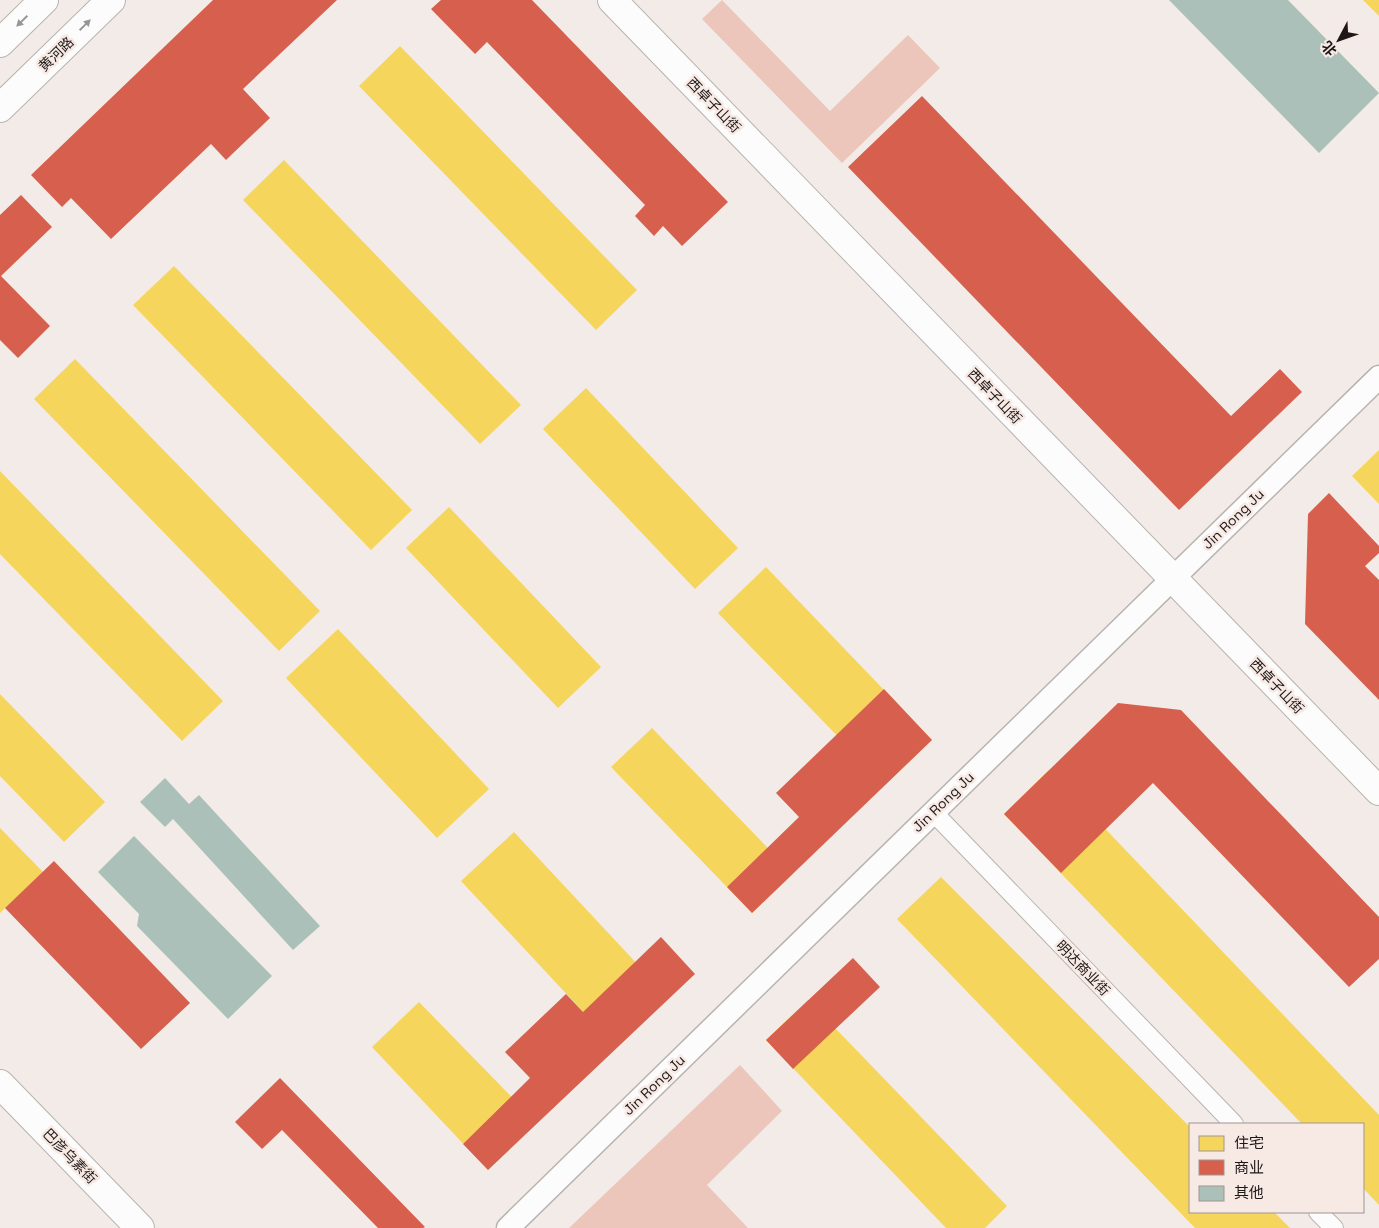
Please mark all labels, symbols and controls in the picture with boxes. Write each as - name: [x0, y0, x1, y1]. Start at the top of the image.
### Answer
- one-way arrow: [16, 15, 28, 27]
- north arrow: [1314, 15, 1364, 65]
- one-way arrow: [79, 19, 91, 31]
- street label: 黄河路: [35, 33, 77, 75]
- text: 北: [1318, 37, 1341, 60]
- street label: 西卓子山街: [683, 74, 745, 136]
- street label: 西卓子山街: [964, 365, 1026, 427]
- street label: Jin Rong Ju: [1198, 485, 1268, 553]
- street label: 西卓子山街: [1246, 655, 1308, 717]
- street label: Jin Rong Ju: [908, 768, 978, 836]
- street label: 明达商业街: [1052, 937, 1114, 999]
- street label: Jin Rong Ju: [619, 1051, 689, 1119]
- legend: [1189, 1123, 1364, 1213]
- street label: 巴彦乌素街: [39, 1125, 101, 1187]
- text: 住宅: [1234, 1133, 1264, 1152]
- text: 商业: [1234, 1158, 1264, 1177]
- text: 其他: [1234, 1183, 1264, 1202]

